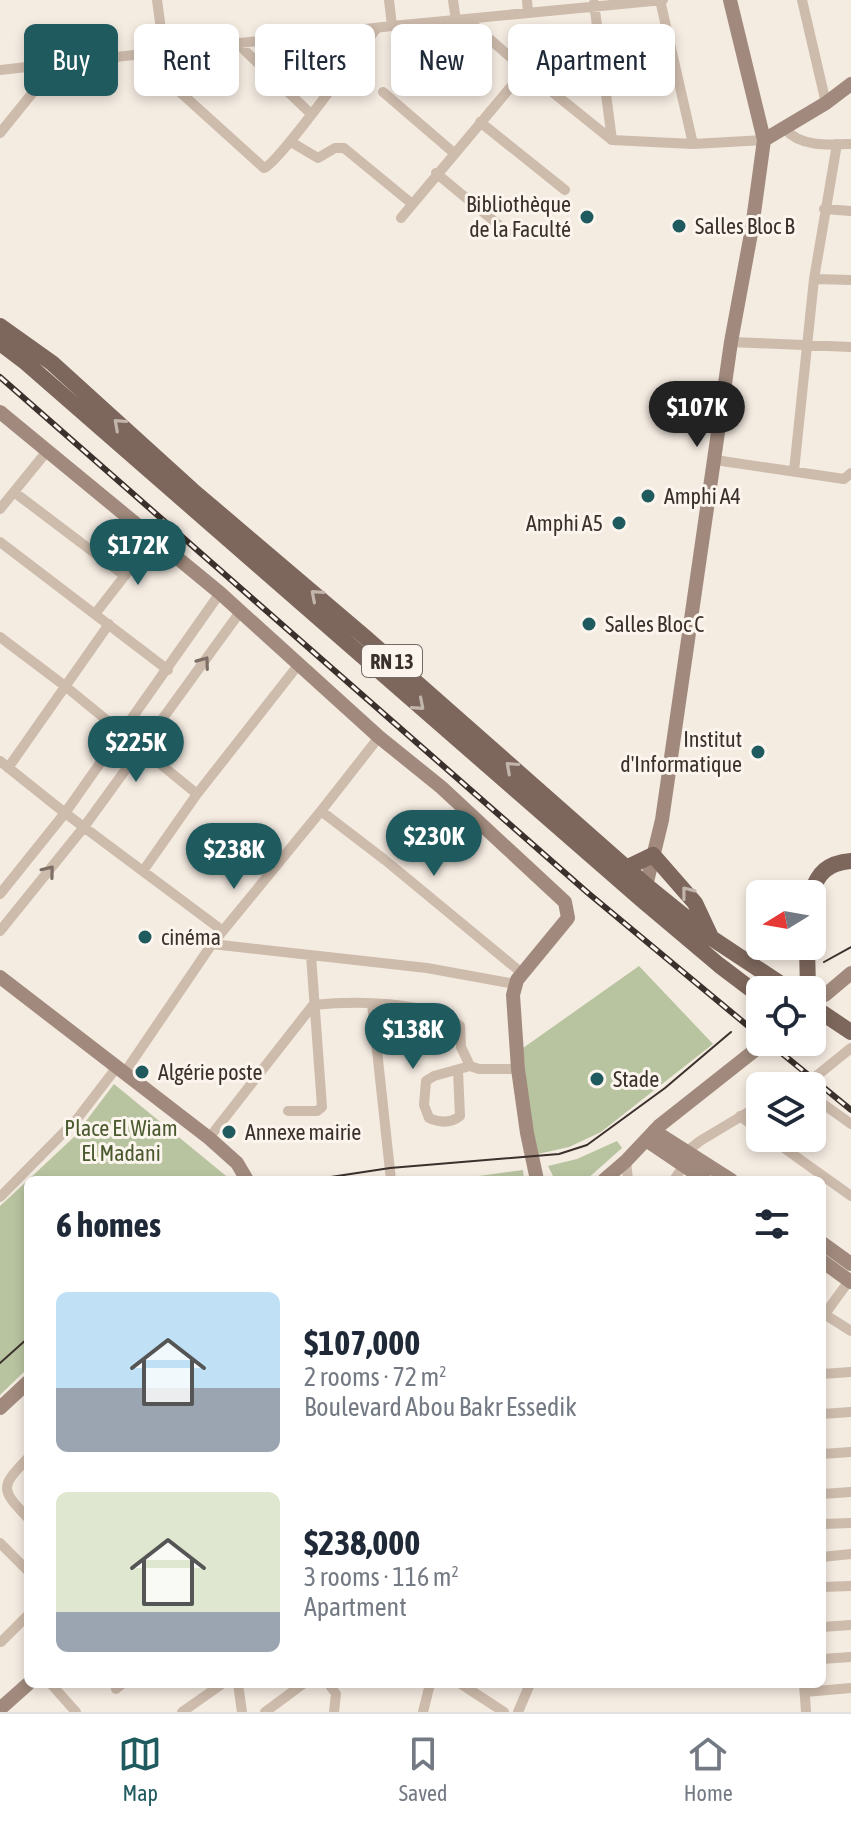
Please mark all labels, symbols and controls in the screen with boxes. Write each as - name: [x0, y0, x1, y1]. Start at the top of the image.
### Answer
- chip: Buy: [24, 24, 118, 96]
- chip: Rent: [134, 24, 239, 96]
- chip: Filters: [255, 24, 375, 96]
- chip: New: [391, 24, 492, 96]
- chip: Apartment: [508, 24, 675, 96]
- place label: Bibliothèque de la Faculté: [466, 191, 571, 242]
- marker: Bibliothèque de la Faculté: [578, 208, 596, 226]
- place label: Salles Bloc B: [695, 213, 795, 239]
- marker: Salles Bloc B: [670, 217, 688, 235]
- pin: $107K: [641, 381, 753, 449]
- text: $107K: [667, 392, 727, 422]
- one-way arrow: [114, 420, 129, 434]
- place label: Amphi A4: [664, 483, 741, 509]
- marker: Amphi A4: [639, 487, 657, 505]
- place label: Amphi A5: [526, 510, 603, 536]
- marker: Amphi A5: [610, 514, 628, 532]
- pin: $172K: [82, 519, 194, 587]
- text: $172K: [108, 530, 168, 560]
- one-way arrow: [310, 590, 325, 605]
- place label: Salles Bloc C: [605, 611, 704, 637]
- marker: Salles Bloc C: [580, 615, 598, 633]
- road number: RN 13: [362, 645, 422, 677]
- one-way arrow: [194, 656, 208, 670]
- one-way arrow: [410, 696, 424, 710]
- pin: $225K: [80, 716, 192, 784]
- place label: Institut d'Informatique: [620, 726, 742, 777]
- text: $225K: [106, 727, 166, 757]
- marker: Institut d'Informatique: [749, 743, 767, 761]
- one-way arrow: [506, 761, 520, 776]
- pin: $230K: [378, 810, 490, 878]
- text: $230K: [404, 821, 464, 851]
- pin: $238K: [178, 823, 290, 891]
- text: $238K: [204, 834, 264, 864]
- one-way arrow: [39, 865, 54, 880]
- north arrow: [746, 880, 826, 960]
- map controls: [746, 880, 826, 1152]
- one-way arrow: [682, 887, 697, 901]
- place label: cinéma: [161, 924, 221, 950]
- marker: cinéma: [136, 928, 154, 946]
- button: locate: [746, 976, 826, 1056]
- pin: $138K: [357, 1003, 469, 1071]
- text: $138K: [383, 1014, 443, 1044]
- place label: Algérie poste: [158, 1059, 262, 1085]
- marker: Algérie poste: [133, 1063, 151, 1081]
- place label: Stade: [613, 1066, 659, 1092]
- marker: Stade: [588, 1070, 606, 1088]
- button: layers: [746, 1072, 826, 1152]
- park label: Place El Wiam El Madani: [64, 1115, 178, 1166]
- place label: Annexe mairie: [245, 1119, 361, 1145]
- marker: Annexe mairie: [220, 1123, 238, 1141]
- icon: filters: [750, 1202, 794, 1246]
- text: 6 homes: [56, 1205, 161, 1244]
- text: $107,000: [304, 1323, 420, 1362]
- icon: home: [120, 1324, 216, 1420]
- text: 2 rooms · 72 m²: [304, 1362, 446, 1392]
- text: Boulevard Abou Bakr Essedik: [304, 1392, 577, 1422]
- text: $238,000: [304, 1523, 420, 1562]
- icon: home: [120, 1524, 216, 1620]
- text: 3 rooms · 116 m²: [304, 1562, 459, 1592]
- text: Apartment: [304, 1592, 407, 1622]
- tab: Map: [118, 1732, 162, 1806]
- tab: Saved: [399, 1732, 447, 1806]
- tab: Home: [684, 1732, 733, 1806]

